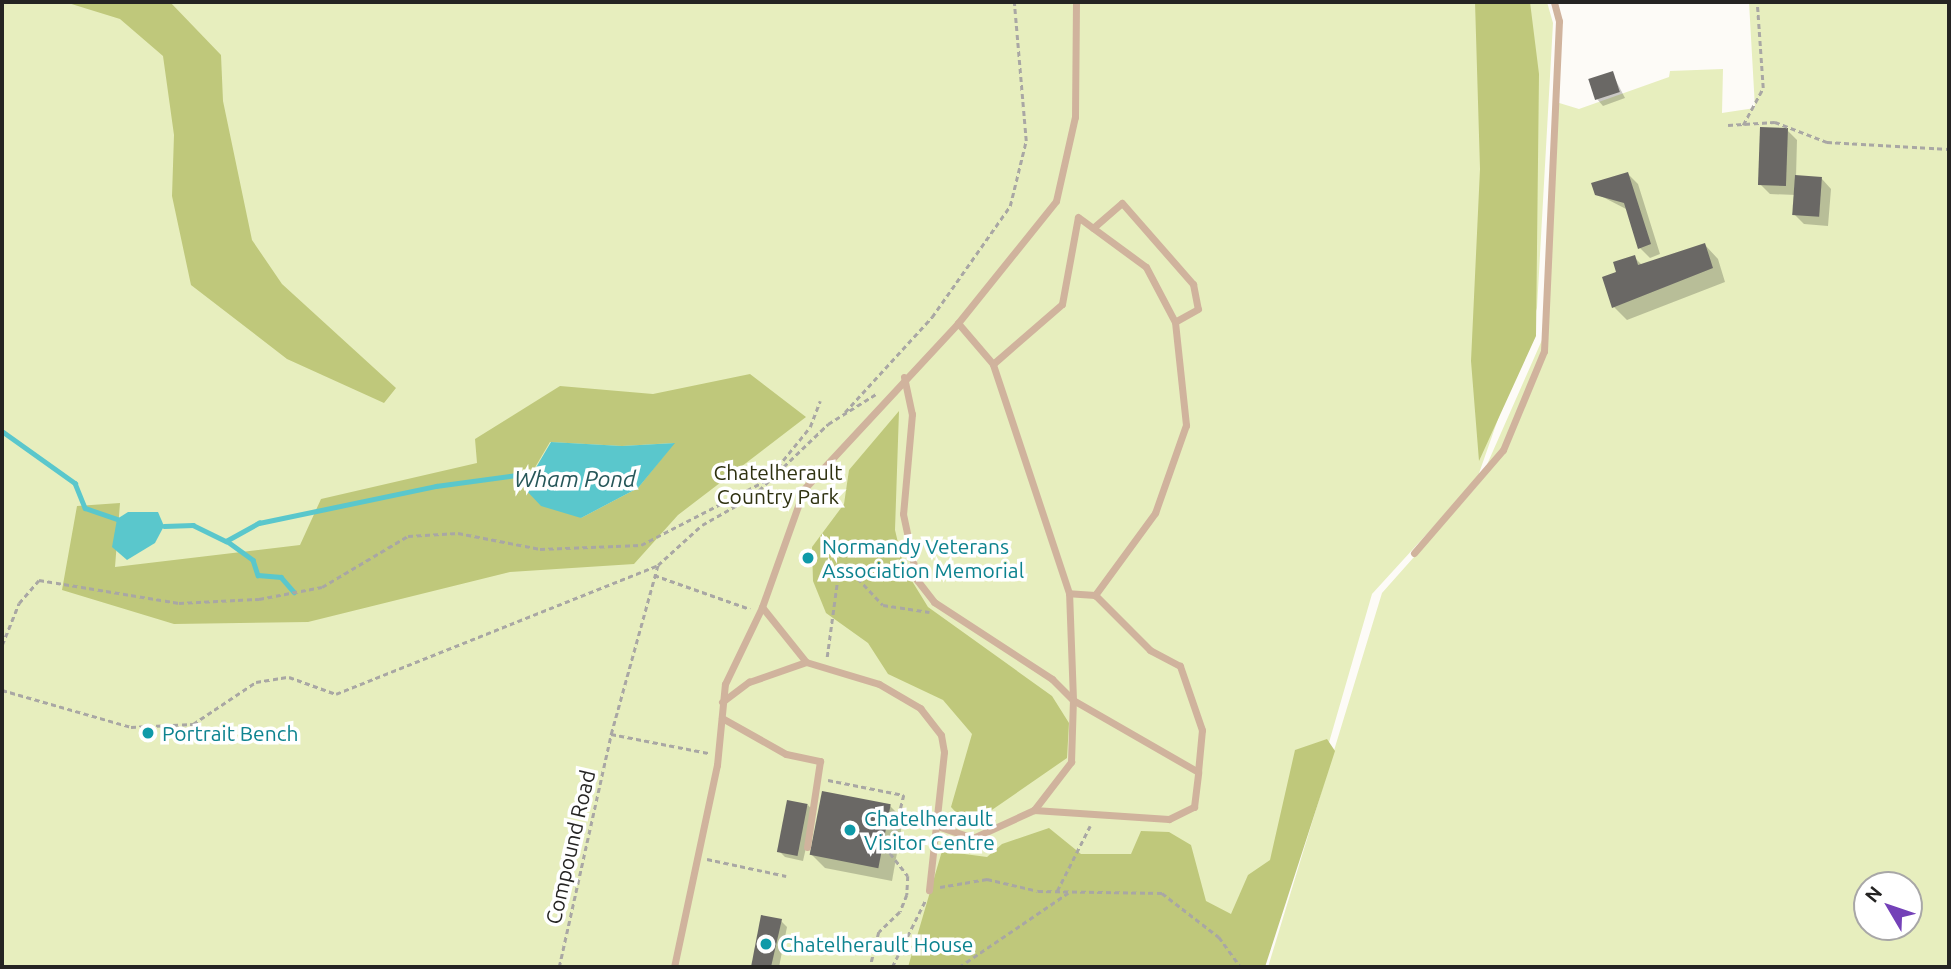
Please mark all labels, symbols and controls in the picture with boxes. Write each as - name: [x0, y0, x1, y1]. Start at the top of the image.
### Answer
- park label: Chatelherault Country Park: [713, 459, 843, 509]
- water label: Wham Pond: [514, 465, 636, 493]
- place label: Normandy Veterans Association Memorial: [822, 533, 1024, 583]
- marker: Normandy Veterans Association Memorial: [800, 550, 816, 566]
- place label: Portrait Bench: [162, 720, 298, 746]
- marker: Portrait Bench: [140, 725, 156, 741]
- street label: Compound Road: [540, 768, 600, 926]
- place label: Chatelherault Visitor Centre: [864, 805, 995, 855]
- marker: Chatelherault Visitor Centre: [842, 822, 858, 838]
- north arrow: [1853, 871, 1923, 941]
- text: N: [1860, 882, 1886, 906]
- place label: Chatelherault House: [780, 931, 973, 957]
- marker: Chatelherault House: [758, 936, 774, 952]

